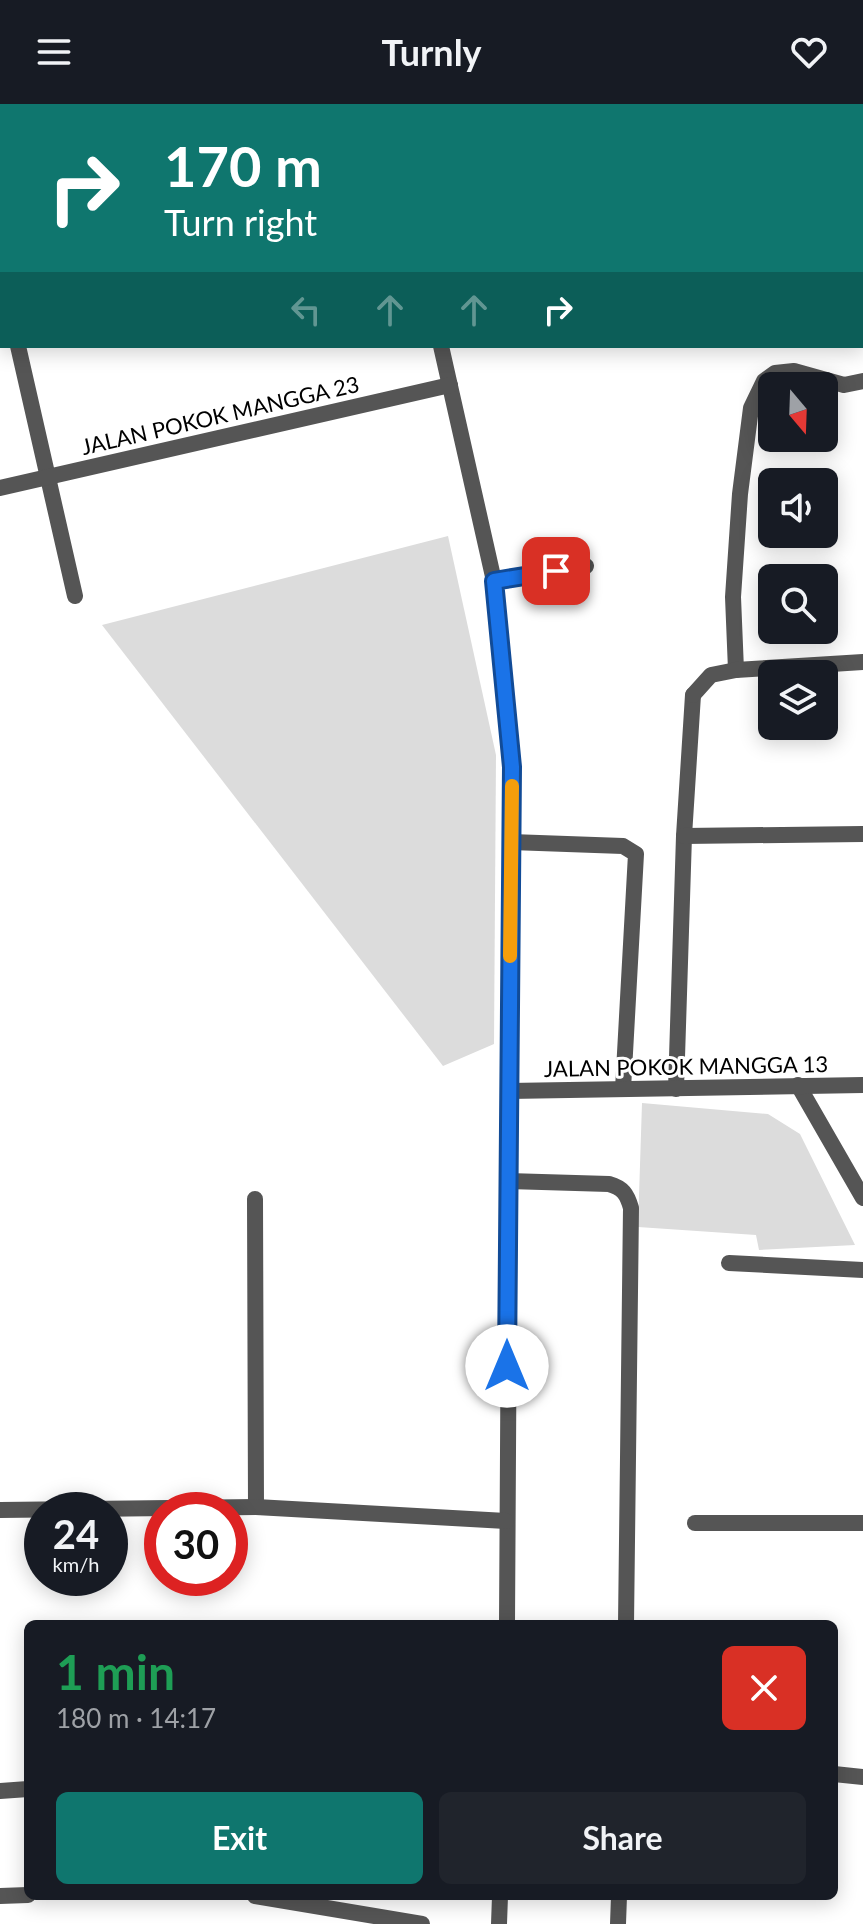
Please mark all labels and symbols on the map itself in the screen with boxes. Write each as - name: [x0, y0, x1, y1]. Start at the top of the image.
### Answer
- street label: JALAN POKOK MANGGA 23: [78, 370, 362, 460]
- north arrow: [758, 372, 838, 452]
- pin: [522, 537, 590, 605]
- street label: JALAN POKOK MANGGA 13: [544, 1050, 828, 1082]
- position arrow: [465, 1324, 549, 1408]
- speed limit sign: 30: [144, 1492, 248, 1596]

